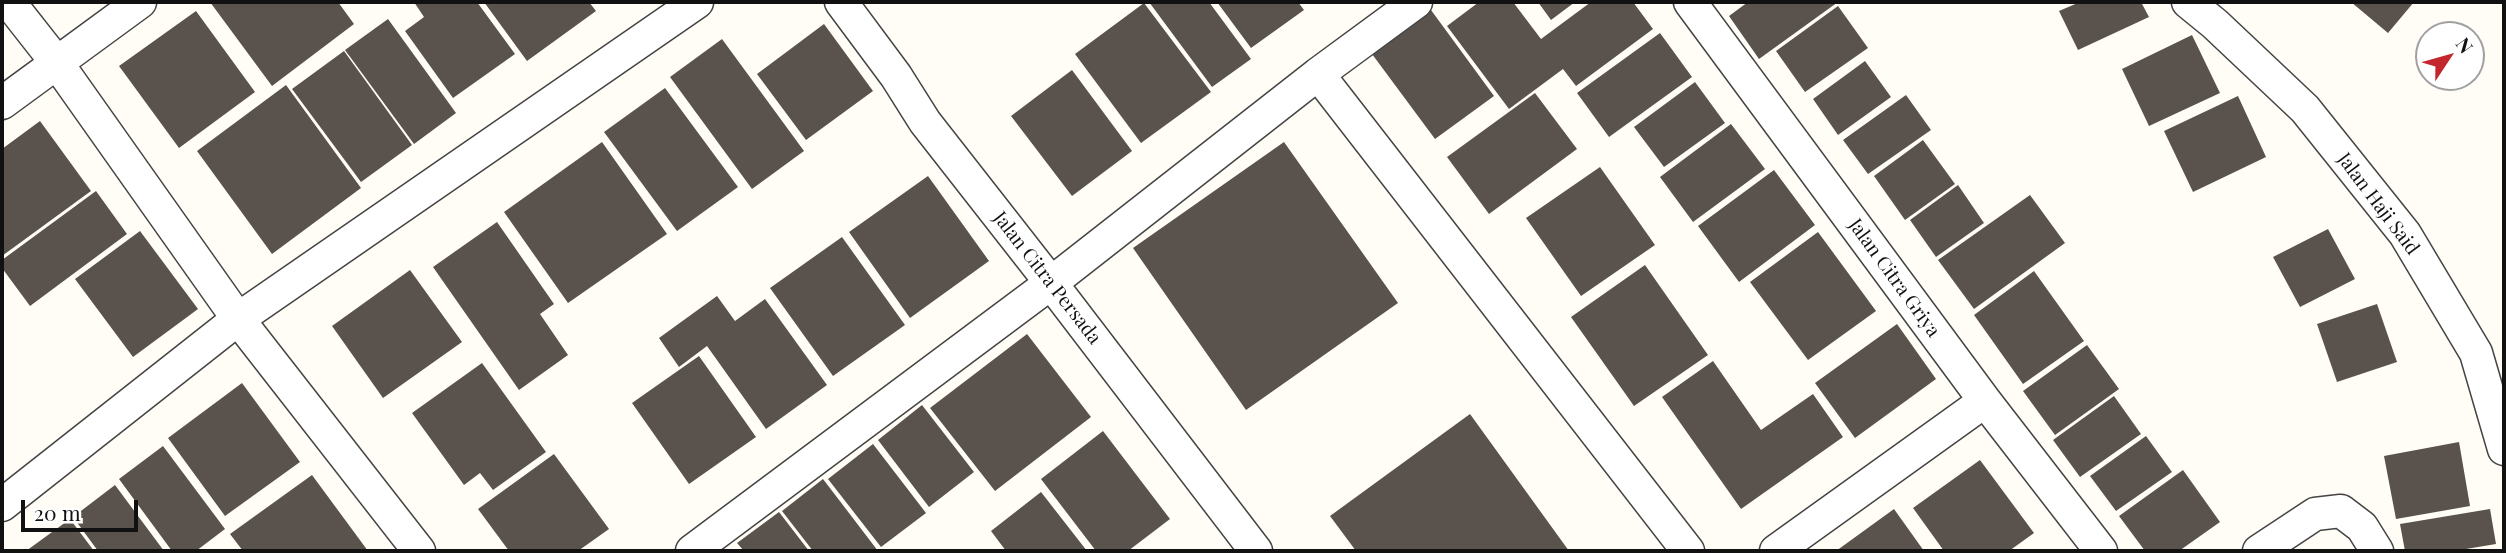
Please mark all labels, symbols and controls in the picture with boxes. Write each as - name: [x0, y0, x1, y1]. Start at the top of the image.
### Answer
- north arrow: [2415, 21, 2485, 91]
- text: N: [2451, 32, 2480, 58]
- street label: Jalan Haji Said: [2332, 149, 2424, 259]
- street label: Jalan Citra Persada: [988, 207, 1106, 349]
- street label: Jalan Citra Griya: [1843, 214, 1945, 342]
- scale bar: [24, 486, 142, 530]
- text: 20 m: [34, 498, 81, 526]

